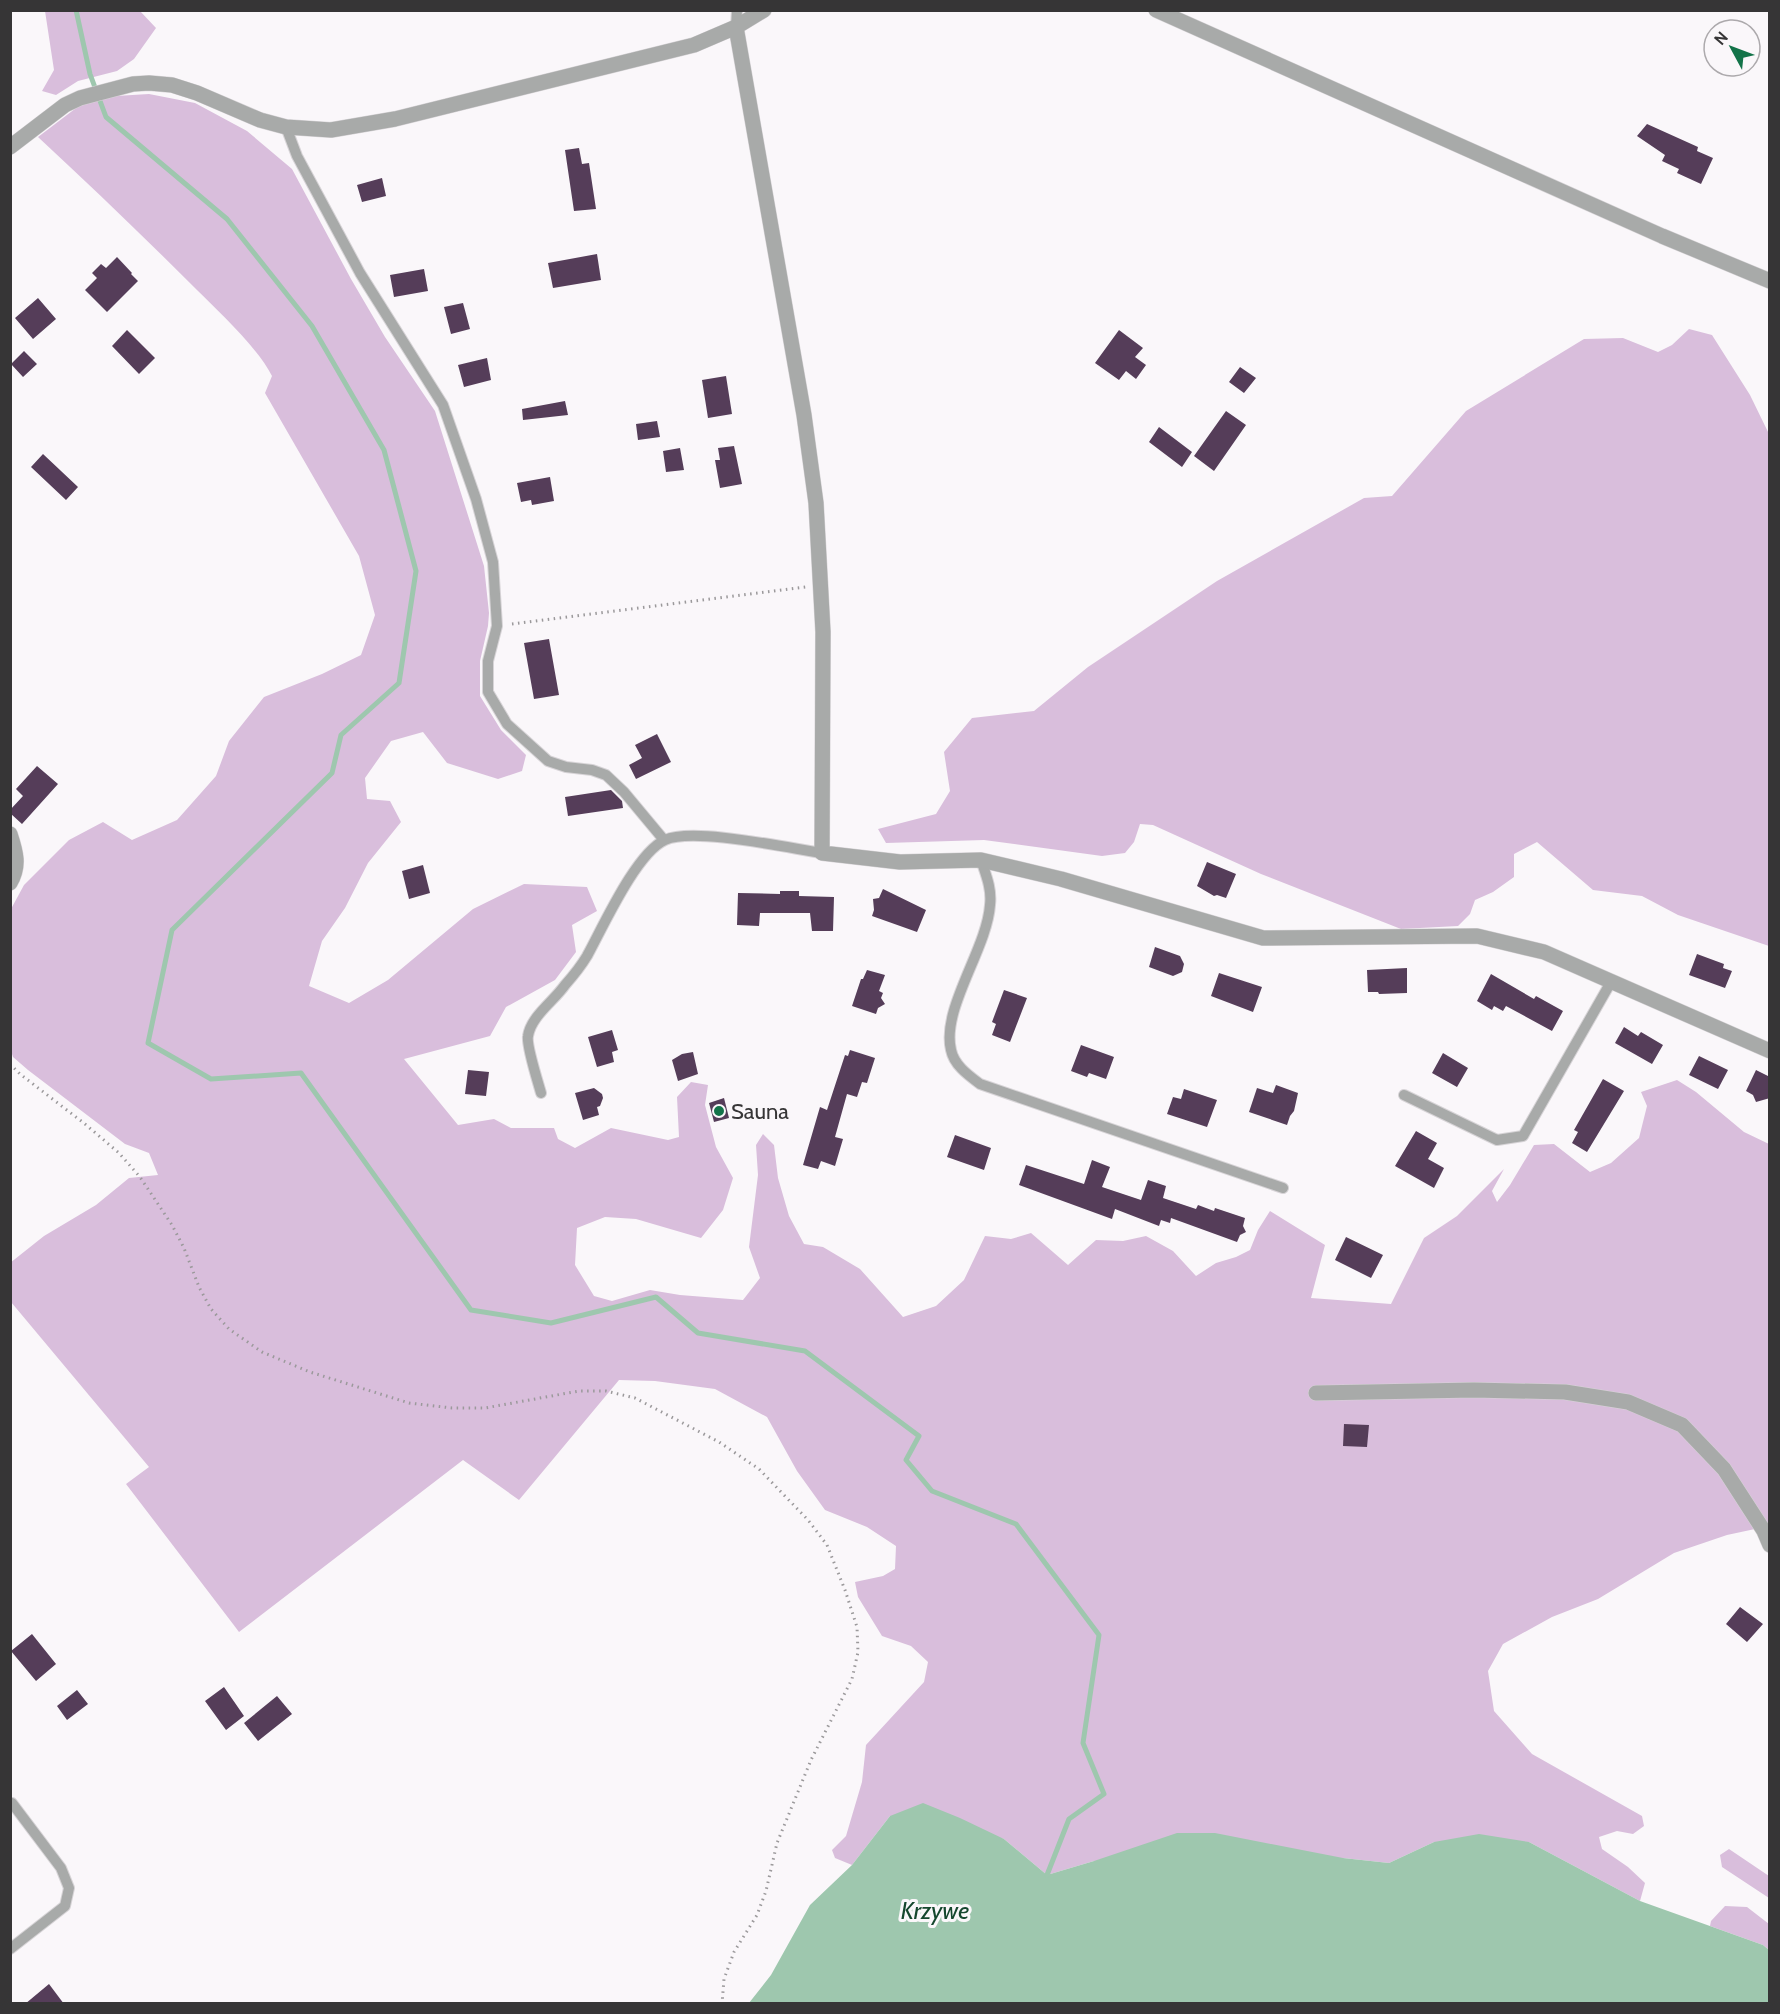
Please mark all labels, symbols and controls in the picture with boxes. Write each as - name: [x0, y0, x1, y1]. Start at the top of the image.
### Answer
- north arrow: [1702, 18, 1762, 78]
- text: N: [1710, 28, 1732, 49]
- place label: Sauna: [731, 1098, 789, 1125]
- marker: Sauna: [712, 1104, 726, 1118]
- water label: Krzywe: [901, 1896, 969, 1925]

